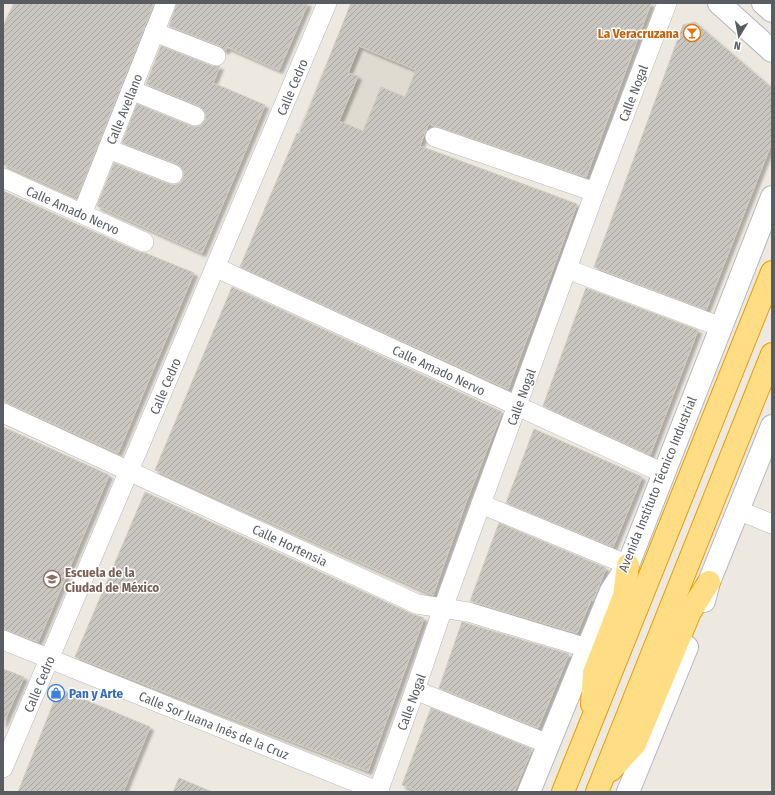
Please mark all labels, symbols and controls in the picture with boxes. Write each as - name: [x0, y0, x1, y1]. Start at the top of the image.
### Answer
- north arrow: [719, 16, 759, 56]
- bar icon: La Veracruzana: [682, 23, 702, 43]
- place label: La Veracruzana: [598, 26, 680, 41]
- text: N: [733, 38, 742, 52]
- street label: Calle Cedro: [274, 57, 311, 118]
- street label: Calle Nogal: [616, 62, 651, 124]
- street label: Calle Avellano: [103, 72, 145, 147]
- street label: Calle Amado Nervo: [24, 183, 122, 238]
- street label: Calle Amado Nervo: [390, 342, 488, 399]
- street label: Calle Cedro: [147, 356, 184, 417]
- street label: Calle Nogal: [504, 366, 539, 428]
- street label: Avenida Instituto Técnico Industrial: [615, 394, 700, 574]
- street label: Calle Hortensia: [250, 522, 330, 569]
- place label: Escuela de la Ciudad de México: [65, 565, 159, 595]
- school or university icon: Escuela de la Ciudad de México: [42, 569, 62, 589]
- street label: Calle Cedro: [21, 654, 58, 715]
- street label: Calle Nogal: [394, 671, 429, 733]
- shop icon: Pan y Arte: [46, 683, 66, 703]
- place label: Pan y Arte: [69, 686, 123, 701]
- street label: Calle Sor Juana Inés de la Cruz: [137, 688, 291, 762]

